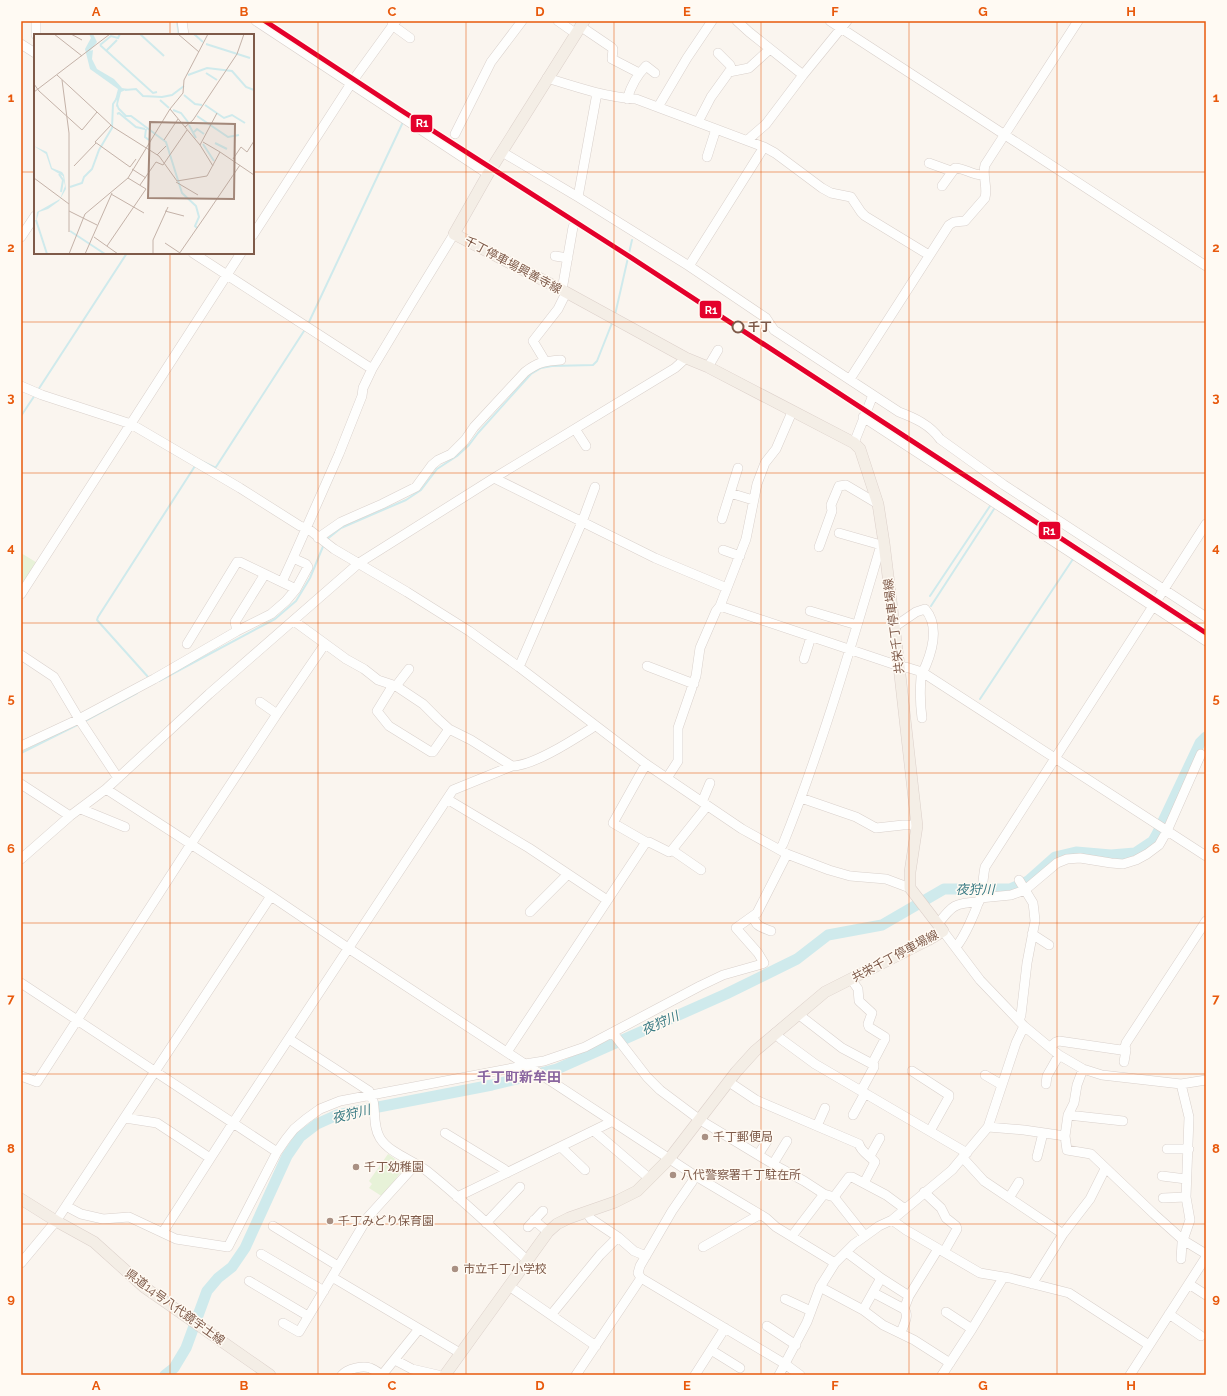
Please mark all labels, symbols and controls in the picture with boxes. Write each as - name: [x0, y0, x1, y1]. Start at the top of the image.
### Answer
- text: A: [92, 4, 101, 19]
- text: B: [240, 4, 249, 19]
- text: C: [388, 4, 397, 19]
- text: D: [535, 4, 545, 19]
- text: E: [683, 4, 691, 19]
- text: F: [831, 4, 839, 19]
- text: G: [978, 4, 988, 19]
- text: H: [1126, 4, 1136, 19]
- inset map: [34, 34, 254, 254]
- text: 1: [8, 90, 15, 105]
- text: 1: [1213, 90, 1220, 105]
- line badge: R1: [410, 114, 433, 133]
- text: R1: [416, 117, 429, 130]
- street label: 千丁停車場興善寺線: [462, 233, 564, 297]
- text: 2: [7, 240, 15, 255]
- text: 2: [1212, 240, 1220, 255]
- line badge: R1: [699, 300, 722, 319]
- text: R1: [705, 304, 718, 317]
- marker: 千丁: [731, 320, 745, 334]
- place label: 千丁: [748, 320, 772, 334]
- text: 3: [7, 390, 15, 405]
- text: 3: [1212, 390, 1220, 405]
- line badge: R1: [1038, 521, 1061, 540]
- text: R1: [1043, 525, 1056, 538]
- text: 4: [7, 540, 15, 555]
- text: 4: [1212, 540, 1220, 555]
- street label: 共栄千丁停車場線: [881, 577, 907, 675]
- text: 5: [7, 691, 15, 706]
- text: 5: [1212, 691, 1220, 706]
- text: 6: [7, 841, 15, 856]
- text: 6: [1212, 841, 1220, 856]
- water label: 夜狩川: [955, 882, 996, 897]
- street label: 共栄千丁停車場線: [849, 927, 941, 985]
- text: 7: [7, 991, 15, 1006]
- text: 7: [1212, 991, 1220, 1006]
- water label: 夜狩川: [639, 1007, 683, 1038]
- district label: 千丁町新牟田: [477, 1069, 561, 1085]
- water label: 夜狩川: [330, 1102, 374, 1126]
- place label: 千丁郵便局: [713, 1130, 773, 1144]
- marker: 千丁郵便局: [700, 1132, 710, 1142]
- text: 8: [7, 1141, 15, 1156]
- text: 8: [1212, 1141, 1220, 1156]
- place label: 千丁幼稚園: [364, 1160, 424, 1174]
- marker: 千丁幼稚園: [351, 1162, 361, 1172]
- place label: 八代警察署千丁駐在所: [681, 1168, 801, 1182]
- marker: 八代警察署千丁駐在所: [668, 1170, 678, 1180]
- place label: 千丁みどり保育園: [338, 1214, 434, 1228]
- marker: 千丁みどり保育園: [325, 1216, 335, 1226]
- place label: 市立千丁小学校: [463, 1262, 547, 1276]
- marker: 市立千丁小学校: [450, 1264, 460, 1274]
- street label: 県道14号八代鏡宇土線: [122, 1266, 228, 1348]
- text: 9: [7, 1291, 15, 1306]
- text: 9: [1212, 1291, 1220, 1306]
- text: A: [92, 1378, 101, 1393]
- text: B: [240, 1378, 249, 1393]
- text: C: [388, 1378, 397, 1393]
- text: D: [535, 1378, 545, 1393]
- text: E: [683, 1378, 691, 1393]
- text: F: [831, 1378, 839, 1393]
- text: G: [978, 1378, 988, 1393]
- text: H: [1126, 1378, 1136, 1393]

